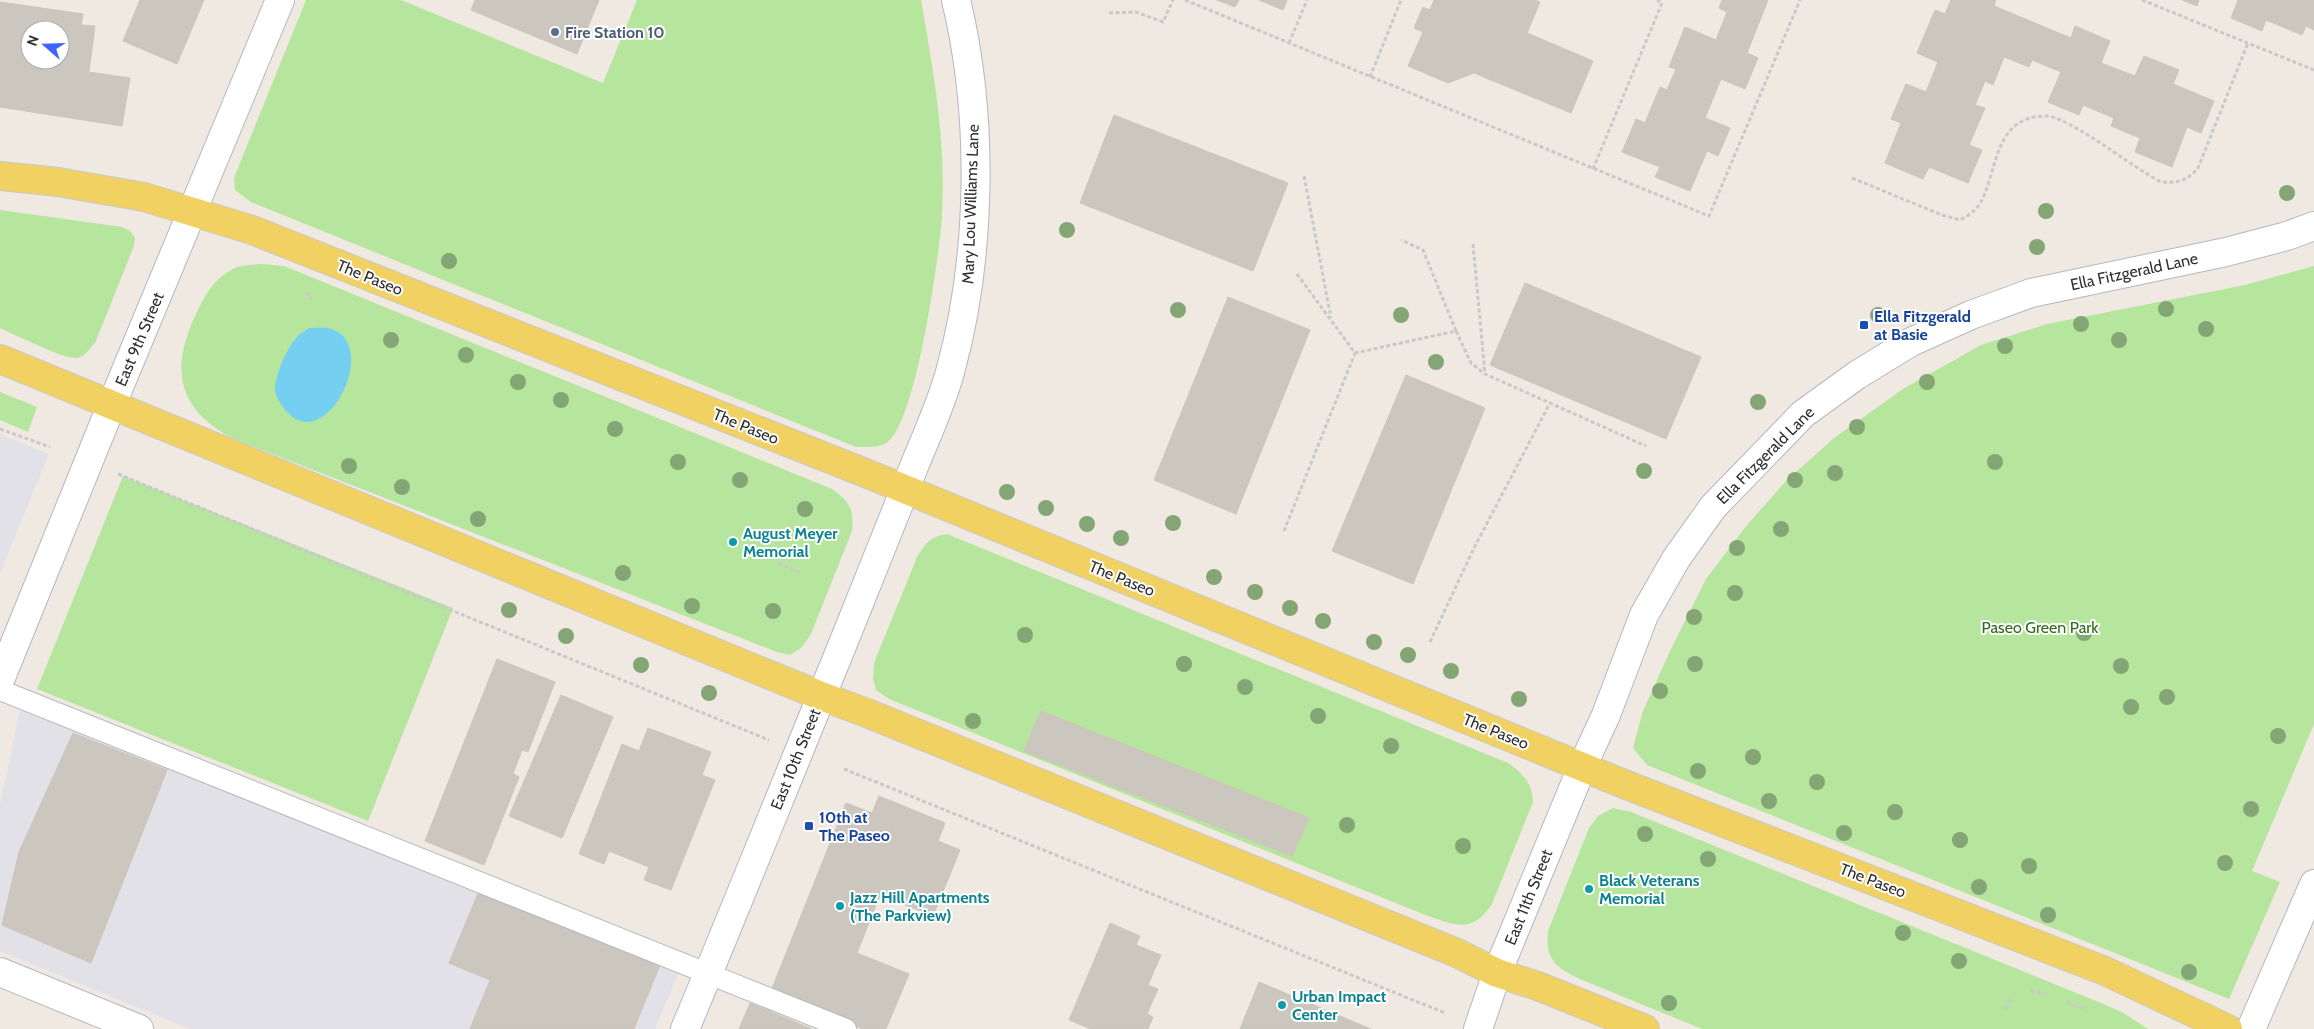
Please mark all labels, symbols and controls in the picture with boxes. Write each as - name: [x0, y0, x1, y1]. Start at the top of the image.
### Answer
- north arrow: [20, 20, 70, 70]
- place label: Fire Station 10: [565, 23, 665, 42]
- marker: Fire Station 10: [549, 26, 561, 38]
- text: N: [23, 33, 43, 48]
- street label: Mary Lou Williams Lane: [958, 124, 983, 284]
- street label: Ella Fitzgerald Lane: [2069, 249, 2200, 294]
- street label: The Paseo: [334, 256, 406, 299]
- street label: East 9th Street: [111, 289, 168, 389]
- place label: Ella Fitzgerald at Basie: [1874, 307, 1971, 344]
- marker: Ella Fitzgerald at Basie: [1858, 319, 1870, 331]
- street label: Ella Fitzgerald Lane: [1713, 403, 1818, 508]
- street label: The Paseo: [710, 405, 782, 448]
- place label: August Meyer Memorial: [743, 524, 838, 561]
- marker: August Meyer Memorial: [727, 536, 739, 548]
- street label: The Paseo: [1086, 557, 1158, 600]
- park label: Paseo Green Park: [1981, 618, 2099, 637]
- street label: East 10th Street: [767, 705, 825, 813]
- street label: The Paseo: [1460, 710, 1532, 753]
- place label: 10th at The Paseo: [819, 808, 890, 845]
- marker: 10th at The Paseo: [803, 820, 815, 832]
- street label: East 11th Street: [1501, 846, 1556, 948]
- street label: The Paseo: [1837, 859, 1909, 902]
- place label: Black Veterans Memorial: [1599, 871, 1700, 908]
- marker: Black Veterans Memorial: [1583, 883, 1595, 895]
- place label: Jazz Hill Apartments (The Parkview): [849, 888, 990, 925]
- marker: Jazz Hill Apartments (The Parkview): [834, 900, 846, 912]
- place label: Urban Impact Center: [1292, 987, 1387, 1024]
- marker: Urban Impact Center: [1276, 999, 1288, 1011]

